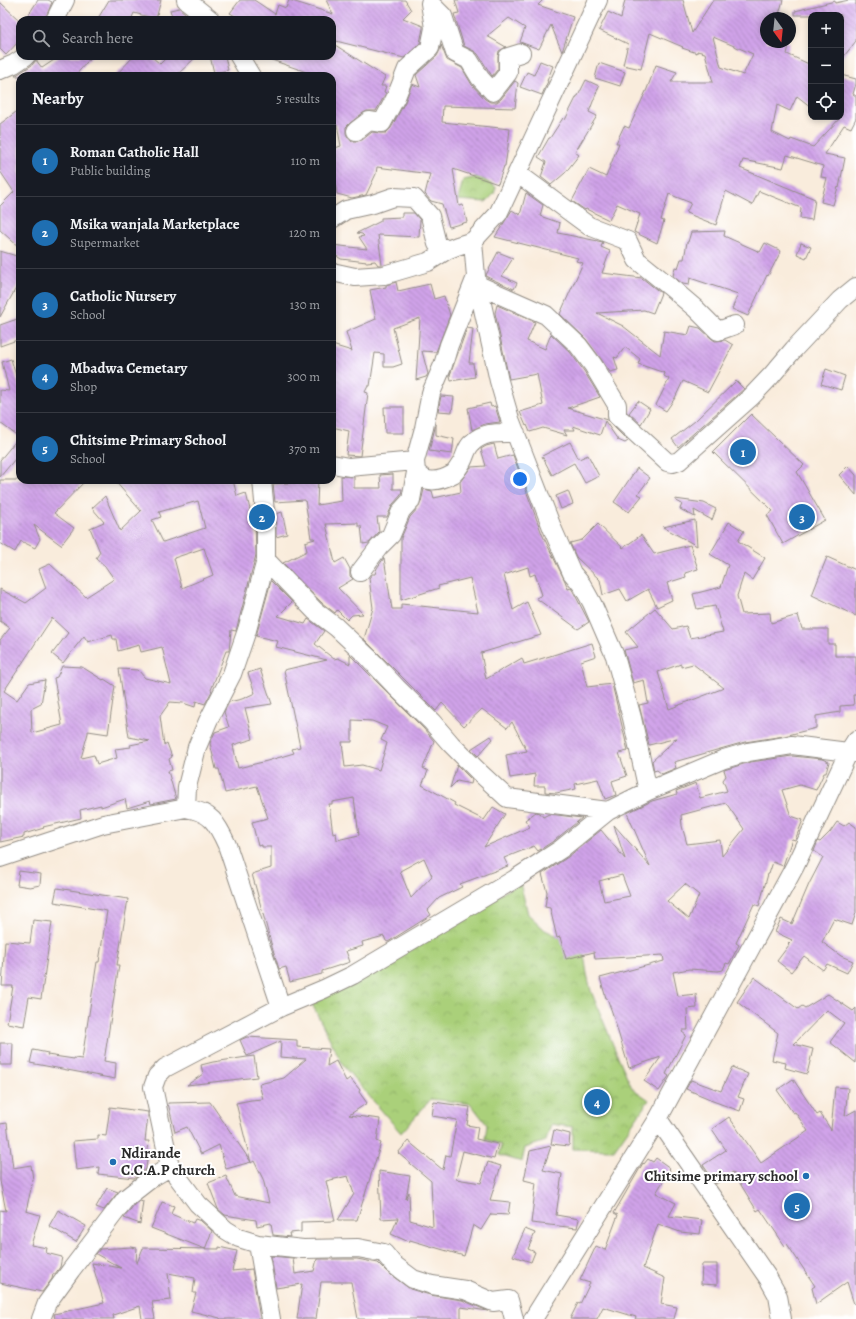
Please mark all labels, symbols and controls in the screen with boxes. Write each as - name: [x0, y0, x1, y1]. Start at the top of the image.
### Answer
- north arrow: [760, 12, 796, 48]
- map controls: [808, 12, 844, 120]
- button: +: [808, 12, 844, 48]
- search box: [16, 16, 336, 60]
- icon: search: [30, 27, 52, 49]
- text: Search here: [62, 28, 133, 48]
- button: −: [808, 48, 844, 84]
- button: locate: [808, 84, 844, 120]
- text: Nearby: [32, 87, 83, 110]
- text: 5 results: [276, 90, 320, 107]
- text: Roman Catholic Hall: [70, 142, 199, 162]
- text: 1: [43, 152, 47, 169]
- text: 110 m: [291, 152, 320, 169]
- text: Public building: [70, 162, 150, 179]
- text: Msika wanjala Marketplace: [70, 214, 240, 234]
- text: 2: [42, 224, 48, 241]
- text: 120 m: [289, 224, 320, 241]
- text: Supermarket: [70, 234, 140, 251]
- text: Catholic Nursery: [70, 286, 176, 306]
- text: 3: [42, 296, 48, 313]
- text: 130 m: [290, 296, 320, 313]
- text: School: [70, 306, 105, 323]
- text: Mbadwa Cemetary: [70, 358, 187, 378]
- text: 4: [42, 368, 48, 385]
- text: 300 m: [287, 368, 320, 385]
- text: Shop: [70, 378, 97, 395]
- text: Chitsime Primary School: [70, 430, 226, 450]
- pin: 1: [730, 437, 756, 467]
- text: 5: [42, 440, 48, 457]
- text: 370 m: [289, 440, 320, 457]
- text: School: [70, 450, 105, 467]
- your location: [510, 469, 530, 489]
- pin: 2: [249, 502, 275, 532]
- pin: 3: [789, 502, 815, 532]
- pin: 4: [584, 1087, 610, 1117]
- place label: Ndirande C.C.A.P church: [121, 1143, 215, 1180]
- marker: Ndirande C.C.A.P church: [108, 1157, 118, 1167]
- place label: Chitsime primary school: [644, 1166, 798, 1186]
- marker: Chitsime primary school: [801, 1171, 811, 1181]
- pin: 5: [784, 1191, 810, 1221]

